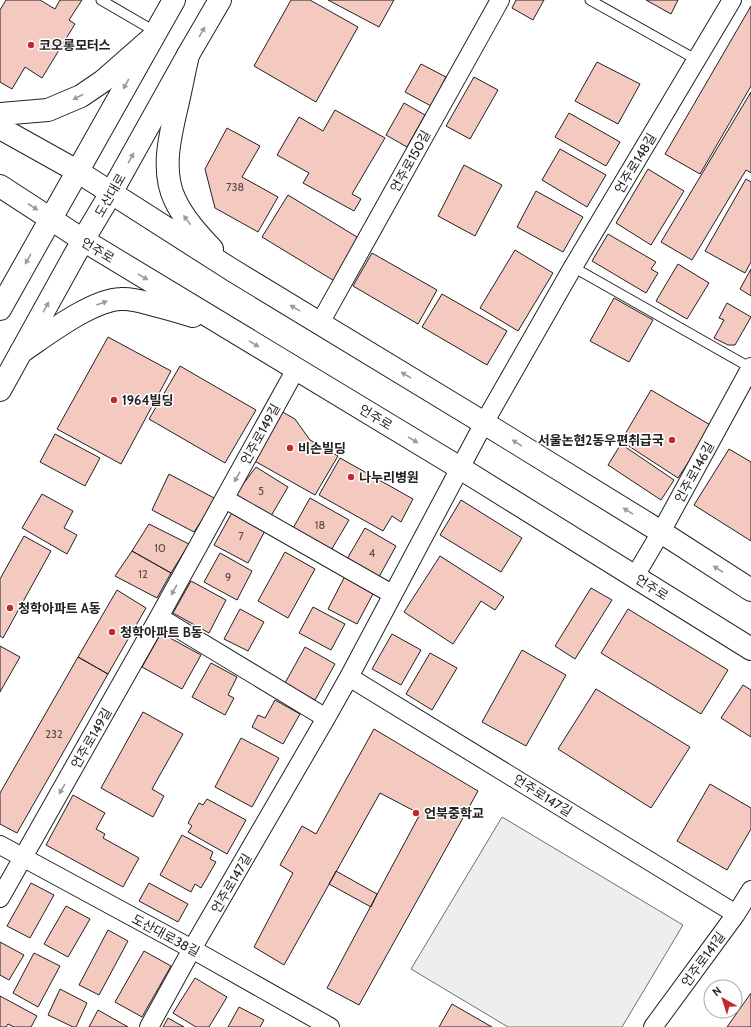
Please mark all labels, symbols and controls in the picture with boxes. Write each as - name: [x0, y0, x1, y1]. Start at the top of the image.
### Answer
- one-way arrow: [198, 26, 205, 38]
- place label: 코오롱모터스: [39, 37, 111, 53]
- marker: 코오롱모터스: [26, 40, 36, 50]
- one-way arrow: [123, 78, 130, 90]
- one-way arrow: [72, 94, 84, 100]
- street label: 언주로150길: [386, 127, 434, 195]
- street label: 언주로148길: [611, 130, 659, 196]
- one-way arrow: [128, 152, 134, 164]
- street label: 도산대로: [91, 170, 129, 220]
- house number: 738: [226, 180, 244, 194]
- one-way arrow: [28, 203, 38, 211]
- one-way arrow: [183, 215, 191, 226]
- street label: 언주로: [78, 234, 118, 266]
- one-way arrow: [25, 253, 32, 264]
- one-way arrow: [137, 273, 149, 280]
- one-way arrow: [96, 300, 108, 306]
- one-way arrow: [43, 301, 49, 313]
- one-way arrow: [289, 304, 301, 311]
- one-way arrow: [248, 340, 260, 347]
- one-way arrow: [400, 372, 412, 379]
- place label: 1964빌딩: [122, 392, 173, 408]
- marker: 1964빌딩: [109, 395, 119, 405]
- street label: 언주로149길: [237, 401, 283, 467]
- street label: 언주로: [356, 401, 396, 433]
- place label: 서울논현2동우편취급국: [538, 432, 664, 448]
- marker: 서울논현2동우편취급국: [667, 435, 677, 445]
- one-way arrow: [407, 436, 419, 443]
- one-way arrow: [512, 439, 522, 447]
- street label: 언주로146길: [671, 439, 717, 505]
- place label: 비손빌딩: [298, 440, 346, 456]
- marker: 비손빌딩: [285, 443, 295, 453]
- place label: 나누리병원: [359, 469, 419, 485]
- one-way arrow: [234, 471, 240, 483]
- marker: 나누리병원: [346, 472, 356, 482]
- house number: 5: [258, 484, 264, 498]
- one-way arrow: [622, 508, 634, 515]
- house number: 18: [315, 518, 325, 532]
- house number: 7: [238, 529, 244, 543]
- house number: 10: [154, 541, 166, 555]
- house number: 4: [369, 546, 376, 560]
- one-way arrow: [713, 565, 723, 573]
- house number: 12: [138, 567, 148, 581]
- house number: 9: [225, 570, 231, 584]
- street label: 언주로: [633, 571, 671, 603]
- one-way arrow: [170, 585, 177, 596]
- place label: 청학아파트 A동: [18, 600, 101, 616]
- marker: 청학아파트 A동: [5, 603, 15, 613]
- place label: 청학아파트 B동: [120, 624, 203, 640]
- marker: 청학아파트 B동: [107, 627, 117, 637]
- street label: 언주로149길: [67, 705, 115, 771]
- house number: 232: [45, 727, 63, 741]
- street label: 언주로147길: [511, 771, 575, 819]
- one-way arrow: [58, 783, 65, 795]
- place label: 언북중학교: [424, 805, 484, 821]
- marker: 언북중학교: [411, 808, 421, 818]
- street label: 언주로147길: [208, 850, 254, 916]
- street label: 도산대로38길: [129, 910, 203, 960]
- street label: 언주로141길: [678, 928, 728, 990]
- north arrow: [703, 979, 743, 1019]
- text: N: [709, 983, 724, 999]

